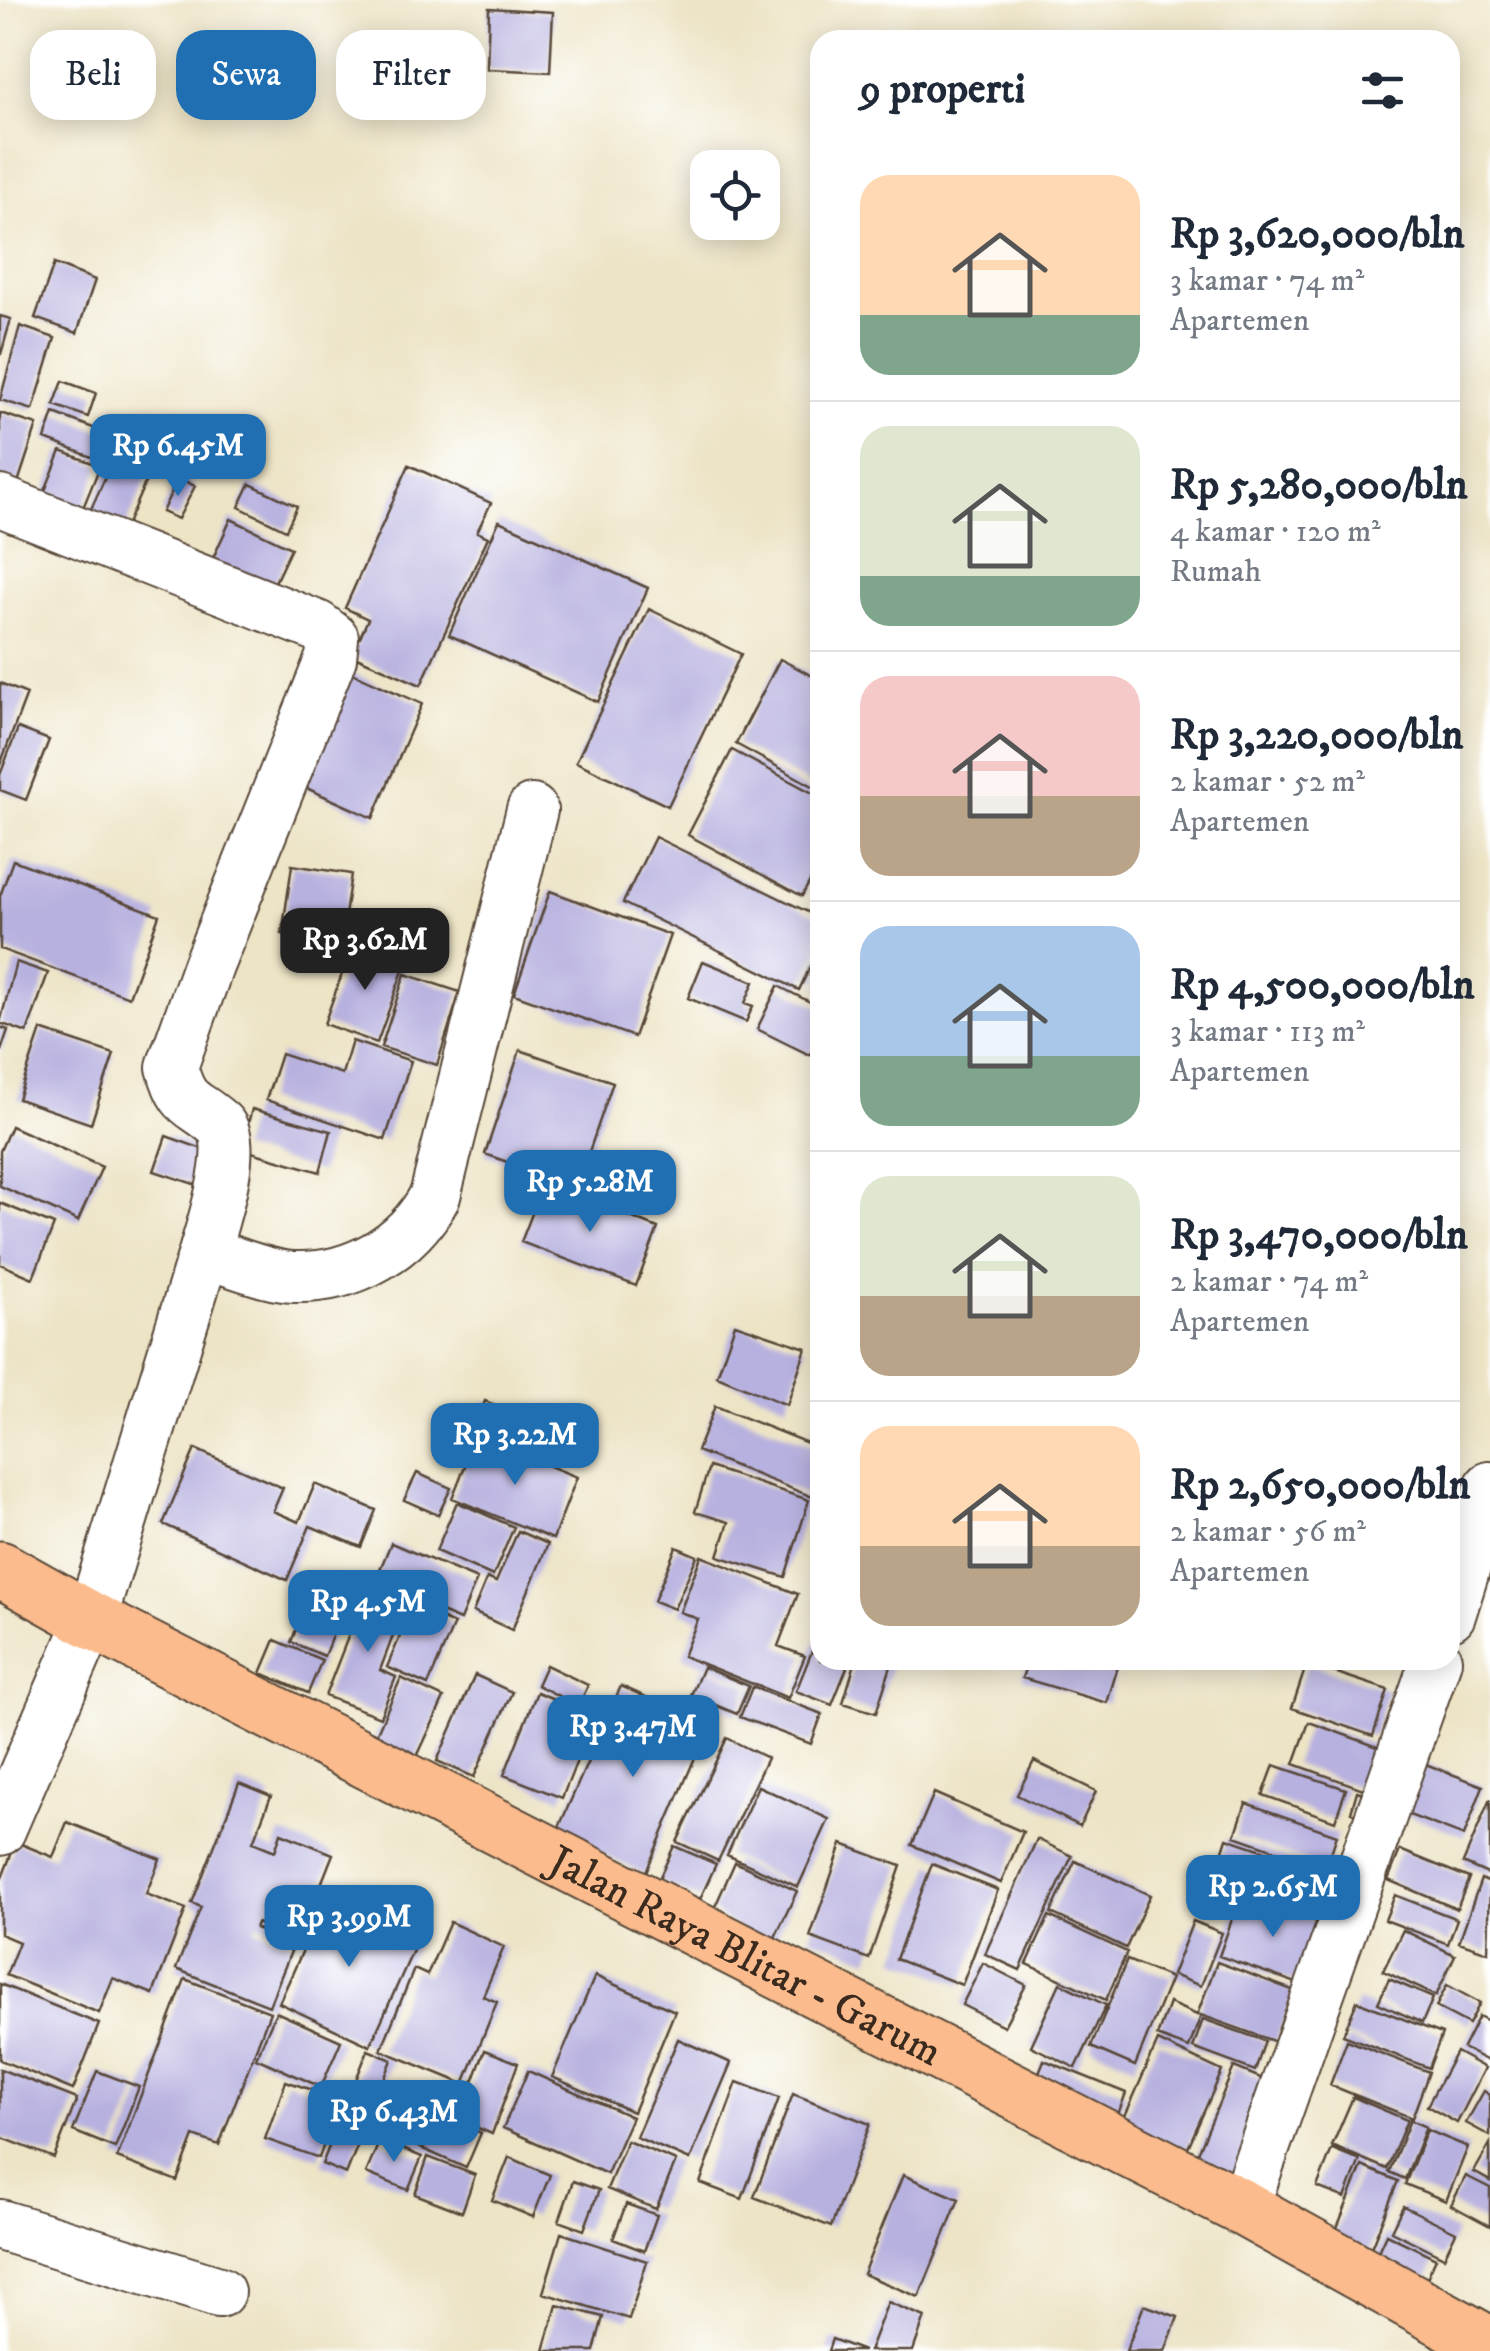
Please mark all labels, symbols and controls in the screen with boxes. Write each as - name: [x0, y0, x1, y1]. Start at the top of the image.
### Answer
- chip: Beli: [30, 30, 156, 120]
- chip: Sewa: [176, 30, 316, 120]
- chip: Filter: [336, 30, 486, 120]
- icon: filters: [1355, 63, 1410, 118]
- text: 9 properti: [860, 64, 1025, 116]
- map controls: [690, 150, 780, 240]
- button: locate: [690, 150, 780, 240]
- text: Rp 3,620,000/bln: [1170, 209, 1465, 261]
- icon: home: [940, 215, 1060, 335]
- text: 3 kamar · 74 m²: [1170, 261, 1364, 301]
- text: Apartemen: [1170, 301, 1309, 341]
- pin: Rp 6.45M: [75, 414, 281, 499]
- text: Rp 6.45M: [112, 426, 244, 466]
- text: Rp 5,280,000/bln: [1170, 460, 1468, 512]
- icon: home: [940, 466, 1060, 586]
- text: 4 kamar · 120 m²: [1170, 512, 1381, 552]
- text: Rumah: [1170, 552, 1261, 592]
- text: Rp 3,220,000/bln: [1170, 710, 1463, 762]
- icon: home: [940, 716, 1060, 836]
- text: 2 kamar · 52 m²: [1170, 762, 1365, 802]
- text: Apartemen: [1170, 802, 1309, 842]
- pin: Rp 3.62M: [262, 908, 468, 993]
- text: Rp 3.62M: [302, 920, 428, 960]
- text: Rp 4,500,000/bln: [1170, 960, 1475, 1012]
- icon: home: [940, 966, 1060, 1086]
- text: 3 kamar · 113 m²: [1170, 1012, 1365, 1052]
- text: Apartemen: [1170, 1052, 1309, 1092]
- pin: Rp 5.28M: [487, 1150, 693, 1235]
- text: Rp 5.28M: [526, 1162, 654, 1202]
- text: Rp 3,470,000/bln: [1170, 1210, 1468, 1262]
- icon: home: [940, 1216, 1060, 1336]
- text: 2 kamar · 74 m²: [1170, 1262, 1368, 1302]
- text: Apartemen: [1170, 1302, 1309, 1342]
- pin: Rp 3.22M: [412, 1403, 618, 1488]
- text: Rp 3.22M: [453, 1415, 577, 1455]
- text: Rp 2,650,000/bln: [1170, 1460, 1470, 1512]
- icon: home: [940, 1466, 1060, 1586]
- text: 2 kamar · 56 m²: [1170, 1512, 1366, 1552]
- text: Apartemen: [1170, 1552, 1309, 1592]
- pin: Rp 4.5M: [276, 1570, 460, 1655]
- text: Rp 4.5M: [310, 1582, 426, 1622]
- pin: Rp 3.47M: [530, 1695, 736, 1780]
- text: Rp 3.47M: [569, 1707, 697, 1747]
- street label: Jalan Raya Blitar - Garum: [536, 1834, 950, 2079]
- pin: Rp 2.65M: [1170, 1855, 1376, 1940]
- text: Rp 2.65M: [1208, 1867, 1338, 1907]
- pin: Rp 3.99M: [246, 1885, 452, 1970]
- text: Rp 3.99M: [287, 1897, 411, 1937]
- pin: Rp 6.43M: [291, 2080, 497, 2165]
- text: Rp 6.43M: [330, 2092, 458, 2132]

